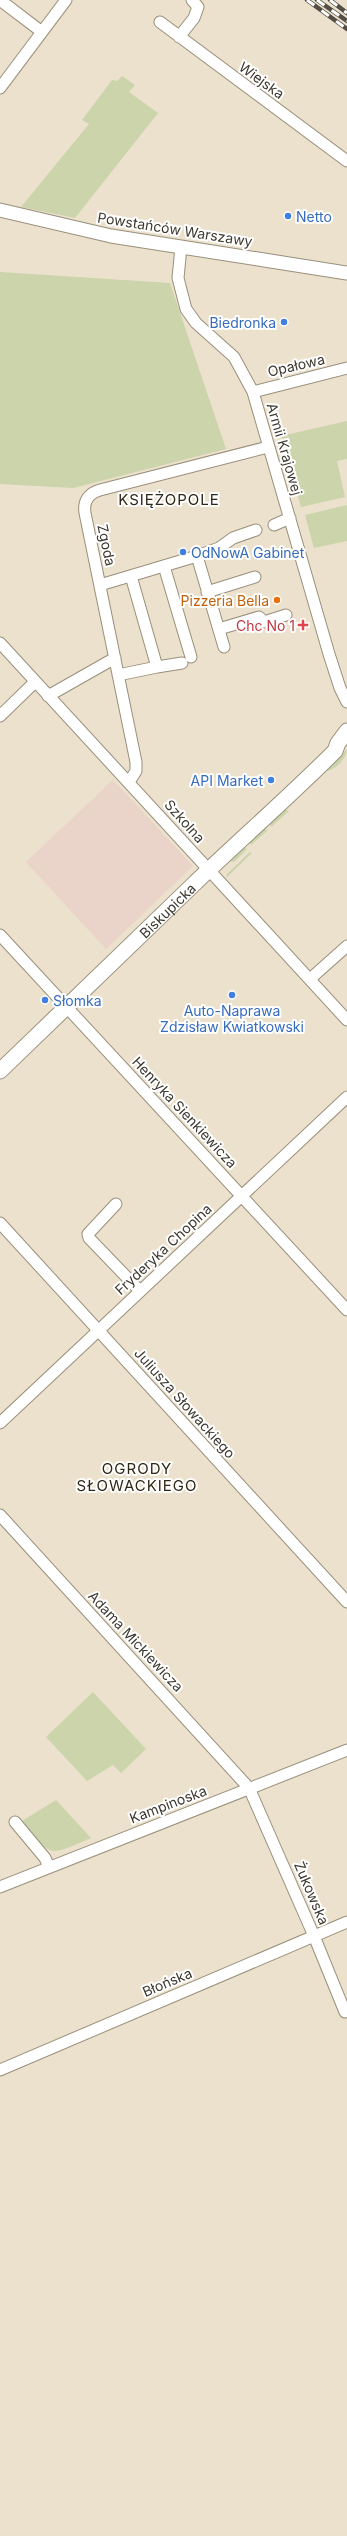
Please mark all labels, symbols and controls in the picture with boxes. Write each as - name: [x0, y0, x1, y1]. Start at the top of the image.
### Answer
- street label: Wiejska: [236, 58, 288, 102]
- street label: Powstańców Warszawy: [96, 208, 254, 250]
- place label: Netto: [296, 208, 332, 225]
- marker: Netto: [283, 211, 293, 221]
- place label: Biedronka: [209, 314, 276, 331]
- marker: Biedronka: [279, 317, 289, 327]
- street label: Opałowa: [266, 350, 326, 380]
- street label: Armii Krajowej: [264, 401, 306, 497]
- district label: KSIĘŻOPOLE: [118, 490, 220, 509]
- street label: Zgoda: [94, 523, 120, 567]
- place label: OdNowA Gabinet: [191, 544, 305, 561]
- marker: OdNowA Gabinet: [178, 547, 188, 557]
- place label: Pizzeria Bella: [181, 592, 269, 609]
- marker: Pizzeria Bella: [272, 595, 282, 605]
- place label: Chc No 1: [236, 617, 295, 634]
- marker: Chc No 1: [298, 620, 308, 630]
- place label: API Market: [191, 772, 263, 789]
- marker: API Market: [266, 775, 276, 785]
- street label: Szkolna: [161, 796, 209, 846]
- street label: Biskupicka: [136, 879, 199, 941]
- marker: Auto-Naprawa Zdzisław Kwiatkowski: [227, 990, 237, 1000]
- place label: Słomka: [53, 992, 102, 1009]
- marker: Słomka: [40, 995, 50, 1005]
- place label: Auto-Naprawa Zdzisław Kwiatkowski: [160, 1002, 304, 1035]
- street label: Henryka Sienkiewicza: [129, 1053, 241, 1171]
- street label: Fryderyka Chopina: [111, 1200, 215, 1298]
- street label: Juliusza Słowackiego: [131, 1344, 239, 1462]
- district label: OGRODY SŁOWACKIEGO: [76, 1459, 198, 1495]
- street label: Adama Mickiewicza: [85, 1587, 187, 1695]
- street label: Kampinoska: [127, 1782, 209, 1826]
- street label: Żukowska: [291, 1859, 333, 1927]
- street label: Błońska: [140, 1964, 194, 2000]

